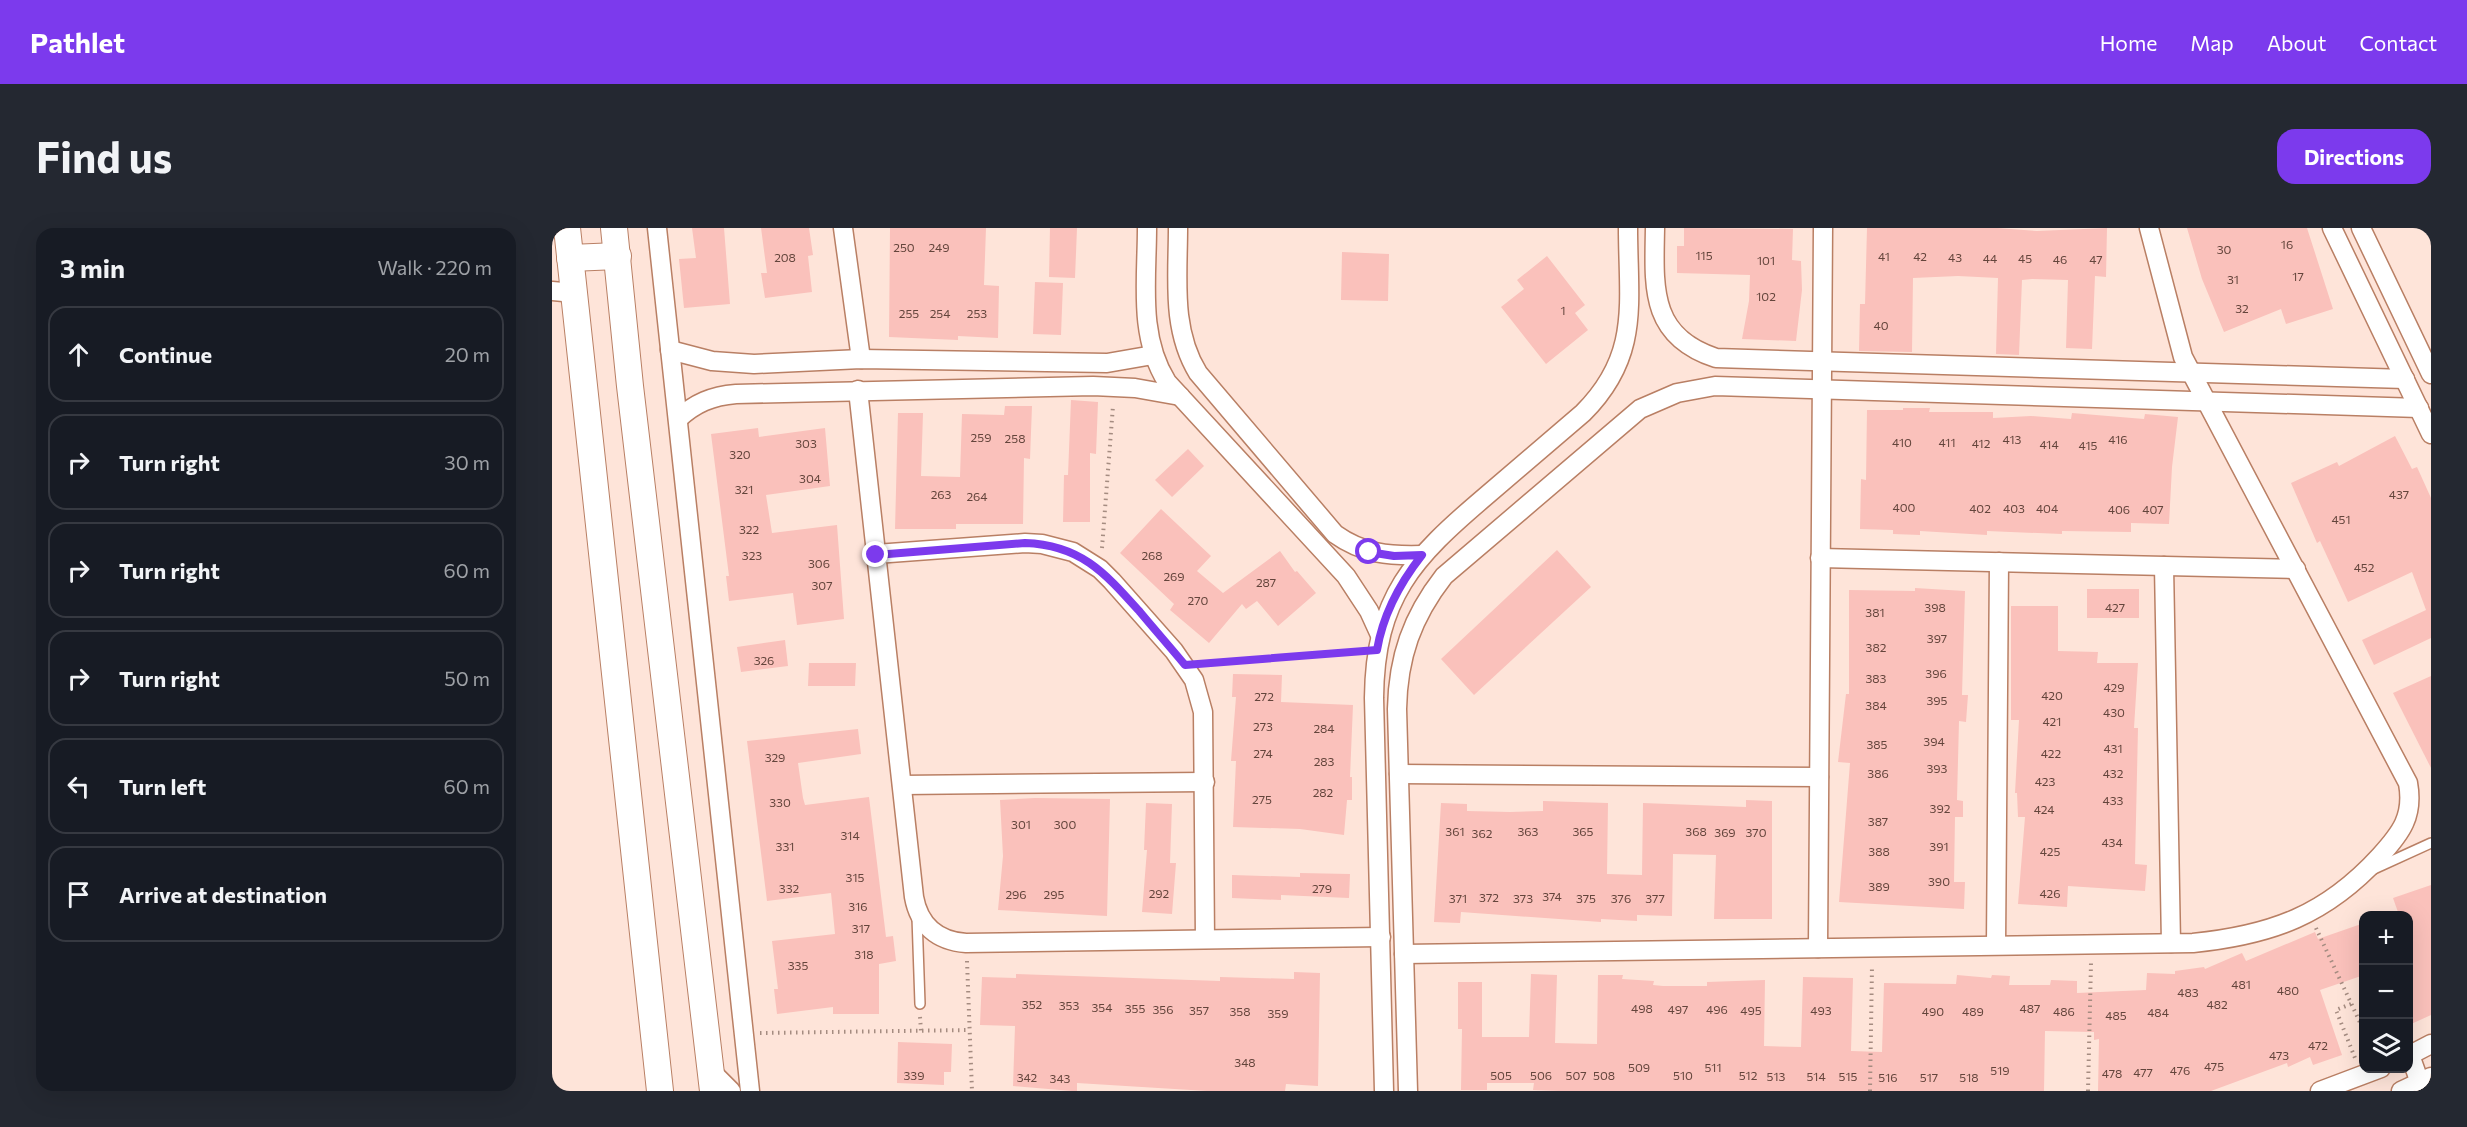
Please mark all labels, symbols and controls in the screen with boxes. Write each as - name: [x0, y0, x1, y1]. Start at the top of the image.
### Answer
- text: Pathlet: [30, 25, 125, 59]
- text: Home: [2100, 30, 2157, 55]
- text: Map: [2190, 30, 2234, 55]
- text: About: [2267, 30, 2326, 55]
- text: Contact: [2359, 30, 2437, 55]
- button: Directions: [2277, 129, 2431, 184]
- text: Find us: [36, 130, 172, 182]
- house number: 16: [2281, 237, 2293, 251]
- house number: 250: [893, 240, 915, 254]
- house number: 249: [929, 240, 949, 254]
- house number: 30: [2217, 242, 2232, 256]
- house number: 115: [1695, 248, 1713, 262]
- house number: 41: [1878, 249, 1890, 263]
- house number: 42: [1913, 249, 1927, 263]
- house number: 208: [774, 250, 796, 264]
- house number: 43: [1948, 250, 1962, 264]
- house number: 44: [1983, 251, 1997, 265]
- house number: 45: [2018, 251, 2032, 265]
- text: 3 min: [60, 252, 125, 283]
- house number: 46: [2053, 252, 2067, 266]
- house number: 47: [2089, 252, 2103, 266]
- house number: 101: [1757, 253, 1775, 267]
- text: Walk · 220 m: [377, 255, 492, 279]
- house number: 17: [2292, 269, 2304, 283]
- house number: 31: [2227, 272, 2239, 286]
- house number: 102: [1756, 289, 1776, 303]
- house number: 32: [2235, 301, 2249, 315]
- house number: 1: [1560, 303, 1566, 317]
- house number: 255: [899, 306, 919, 320]
- house number: 254: [930, 306, 950, 320]
- house number: 253: [967, 306, 987, 320]
- house number: 40: [1873, 318, 1889, 332]
- icon: ahead: [62, 338, 95, 371]
- text: Continue: [119, 341, 212, 368]
- text: 20 m: [445, 342, 490, 366]
- house number: 259: [971, 430, 991, 444]
- house number: 258: [1005, 431, 1025, 445]
- house number: 413: [2003, 432, 2022, 446]
- house number: 416: [2108, 432, 2128, 446]
- house number: 410: [1892, 435, 1912, 449]
- house number: 411: [1938, 435, 1956, 449]
- house number: 303: [795, 436, 817, 450]
- house number: 412: [1972, 436, 1991, 450]
- house number: 414: [2039, 437, 2059, 451]
- house number: 415: [2079, 438, 2098, 452]
- icon: right: [62, 446, 95, 479]
- house number: 320: [729, 447, 751, 461]
- text: Turn right: [119, 449, 220, 476]
- text: 30 m: [444, 450, 490, 474]
- house number: 304: [799, 471, 821, 485]
- house number: 321: [735, 482, 753, 496]
- house number: 263: [931, 487, 952, 501]
- house number: 437: [2389, 487, 2409, 501]
- house number: 264: [966, 489, 988, 503]
- house number: 400: [1893, 500, 1916, 514]
- house number: 402: [1969, 501, 1991, 515]
- house number: 403: [2003, 501, 2025, 515]
- house number: 404: [2036, 501, 2058, 515]
- house number: 406: [2108, 502, 2130, 516]
- house number: 407: [2142, 502, 2164, 516]
- house number: 451: [2331, 512, 2351, 526]
- house number: 322: [739, 522, 759, 536]
- route start: [1355, 538, 1381, 564]
- route end: [862, 541, 888, 567]
- house number: 323: [742, 548, 762, 562]
- house number: 268: [1141, 548, 1163, 562]
- icon: right: [62, 554, 95, 587]
- house number: 306: [808, 556, 830, 570]
- text: Turn right: [119, 557, 220, 584]
- text: 60 m: [444, 558, 490, 582]
- house number: 452: [2354, 560, 2375, 574]
- house number: 269: [1163, 569, 1185, 583]
- house number: 287: [1256, 575, 1276, 589]
- house number: 307: [812, 578, 832, 592]
- house number: 270: [1188, 593, 1209, 607]
- house number: 398: [1924, 600, 1946, 614]
- house number: 427: [2105, 600, 2125, 614]
- house number: 381: [1865, 605, 1885, 619]
- house number: 397: [1927, 631, 1947, 645]
- house number: 382: [1866, 640, 1887, 654]
- house number: 326: [754, 653, 774, 667]
- icon: right: [62, 662, 95, 695]
- text: Turn right: [119, 665, 220, 692]
- text: 50 m: [444, 666, 490, 690]
- house number: 396: [1925, 666, 1947, 680]
- house number: 383: [1866, 671, 1887, 685]
- house number: 429: [2104, 680, 2124, 694]
- house number: 420: [2041, 688, 2063, 702]
- house number: 272: [1254, 689, 1274, 703]
- house number: 395: [1926, 693, 1948, 707]
- house number: 384: [1865, 698, 1887, 712]
- house number: 430: [2103, 705, 2125, 719]
- house number: 421: [2043, 714, 2061, 728]
- house number: 273: [1253, 719, 1273, 733]
- house number: 284: [1313, 721, 1335, 735]
- house number: 394: [1923, 734, 1945, 748]
- house number: 385: [1866, 737, 1888, 751]
- house number: 431: [2103, 741, 2123, 755]
- house number: 274: [1253, 746, 1273, 760]
- house number: 422: [2041, 746, 2062, 760]
- house number: 329: [765, 750, 785, 764]
- house number: 283: [1314, 754, 1335, 768]
- house number: 393: [1927, 761, 1948, 775]
- house number: 386: [1867, 766, 1889, 780]
- house number: 432: [2103, 766, 2124, 780]
- icon: left: [62, 770, 95, 803]
- text: Turn left: [119, 773, 206, 800]
- text: 60 m: [444, 774, 490, 798]
- house number: 423: [2035, 774, 2055, 788]
- house number: 282: [1313, 785, 1334, 799]
- house number: 275: [1252, 792, 1272, 806]
- house number: 433: [2103, 793, 2124, 807]
- house number: 330: [769, 795, 791, 809]
- house number: 392: [1930, 801, 1951, 815]
- house number: 424: [2034, 802, 2054, 816]
- house number: 387: [1868, 814, 1888, 828]
- house number: 301: [1011, 817, 1031, 831]
- house number: 300: [1054, 817, 1076, 831]
- house number: 361: [1445, 824, 1465, 838]
- house number: 363: [1518, 824, 1539, 838]
- house number: 365: [1572, 824, 1594, 838]
- house number: 368: [1685, 824, 1707, 838]
- house number: 369: [1714, 825, 1736, 839]
- house number: 370: [1746, 825, 1767, 839]
- house number: 362: [1472, 826, 1493, 840]
- house number: 314: [840, 828, 860, 842]
- house number: 434: [2101, 835, 2123, 849]
- house number: 331: [776, 839, 794, 853]
- house number: 391: [1929, 839, 1949, 853]
- house number: 388: [1868, 844, 1890, 858]
- house number: 425: [2040, 844, 2060, 858]
- house number: 315: [846, 870, 865, 884]
- house number: 390: [1928, 874, 1950, 888]
- icon: arrive: [62, 878, 95, 911]
- house number: 389: [1868, 879, 1890, 893]
- text: Arrive at destination: [119, 881, 327, 908]
- house number: 332: [779, 881, 799, 895]
- house number: 279: [1312, 881, 1332, 895]
- house number: 292: [1149, 886, 1170, 900]
- house number: 426: [2040, 886, 2060, 900]
- house number: 296: [1005, 887, 1027, 901]
- house number: 295: [1044, 887, 1064, 901]
- house number: 374: [1542, 889, 1562, 903]
- house number: 372: [1479, 890, 1499, 904]
- house number: 371: [1449, 891, 1467, 905]
- house number: 373: [1513, 891, 1533, 905]
- house number: 375: [1576, 891, 1596, 905]
- house number: 376: [1611, 891, 1631, 905]
- house number: 377: [1645, 891, 1665, 905]
- house number: 316: [848, 899, 868, 913]
- map controls: [2359, 911, 2413, 1073]
- button: +: [2359, 911, 2413, 965]
- house number: 317: [852, 921, 870, 935]
- house number: 318: [854, 947, 874, 961]
- house number: 335: [788, 958, 808, 972]
- button: −: [2359, 965, 2413, 1019]
- house number: 481: [2231, 977, 2251, 991]
- house number: 480: [2277, 983, 2299, 997]
- house number: 483: [2177, 985, 2199, 999]
- house number: 352: [1022, 997, 1043, 1011]
- house number: 482: [2206, 997, 2228, 1011]
- house number: 353: [1059, 998, 1079, 1012]
- house number: 354: [1092, 1000, 1112, 1014]
- house number: 355: [1125, 1001, 1145, 1015]
- house number: 498: [1631, 1001, 1653, 1015]
- house number: 487: [2020, 1001, 2040, 1015]
- house number: 356: [1152, 1002, 1174, 1016]
- house number: 497: [1668, 1002, 1688, 1016]
- house number: 496: [1706, 1002, 1728, 1016]
- house number: 357: [1189, 1003, 1209, 1017]
- house number: 495: [1740, 1003, 1762, 1017]
- house number: 493: [1810, 1003, 1832, 1017]
- house number: 358: [1229, 1004, 1251, 1018]
- house number: 490: [1922, 1004, 1944, 1018]
- house number: 489: [1962, 1004, 1984, 1018]
- house number: 486: [2053, 1004, 2075, 1018]
- house number: 484: [2147, 1005, 2169, 1019]
- house number: 359: [1267, 1006, 1289, 1020]
- house number: 485: [2105, 1008, 2127, 1022]
- button: layers: [2359, 1019, 2413, 1073]
- house number: 472: [2308, 1038, 2328, 1052]
- house number: 473: [2269, 1048, 2289, 1062]
- house number: 348: [1234, 1055, 1256, 1069]
- house number: 475: [2204, 1059, 2224, 1073]
- house number: 509: [1628, 1060, 1650, 1074]
- house number: 511: [1704, 1060, 1722, 1074]
- house number: 519: [1990, 1063, 2010, 1077]
- house number: 476: [2170, 1063, 2190, 1077]
- house number: 477: [2133, 1065, 2153, 1079]
- house number: 478: [2102, 1066, 2122, 1080]
- house number: 339: [904, 1068, 924, 1082]
- house number: 505: [1490, 1068, 1512, 1082]
- house number: 506: [1530, 1068, 1552, 1082]
- house number: 507: [1565, 1068, 1587, 1082]
- house number: 508: [1593, 1068, 1615, 1082]
- house number: 510: [1673, 1068, 1693, 1082]
- house number: 512: [1739, 1068, 1758, 1082]
- house number: 513: [1767, 1069, 1786, 1083]
- house number: 514: [1806, 1069, 1826, 1083]
- house number: 515: [1839, 1069, 1858, 1083]
- house number: 342: [1017, 1070, 1038, 1084]
- house number: 516: [1878, 1070, 1898, 1084]
- house number: 517: [1920, 1070, 1938, 1084]
- house number: 518: [1959, 1070, 1979, 1084]
- house number: 343: [1050, 1071, 1071, 1085]

